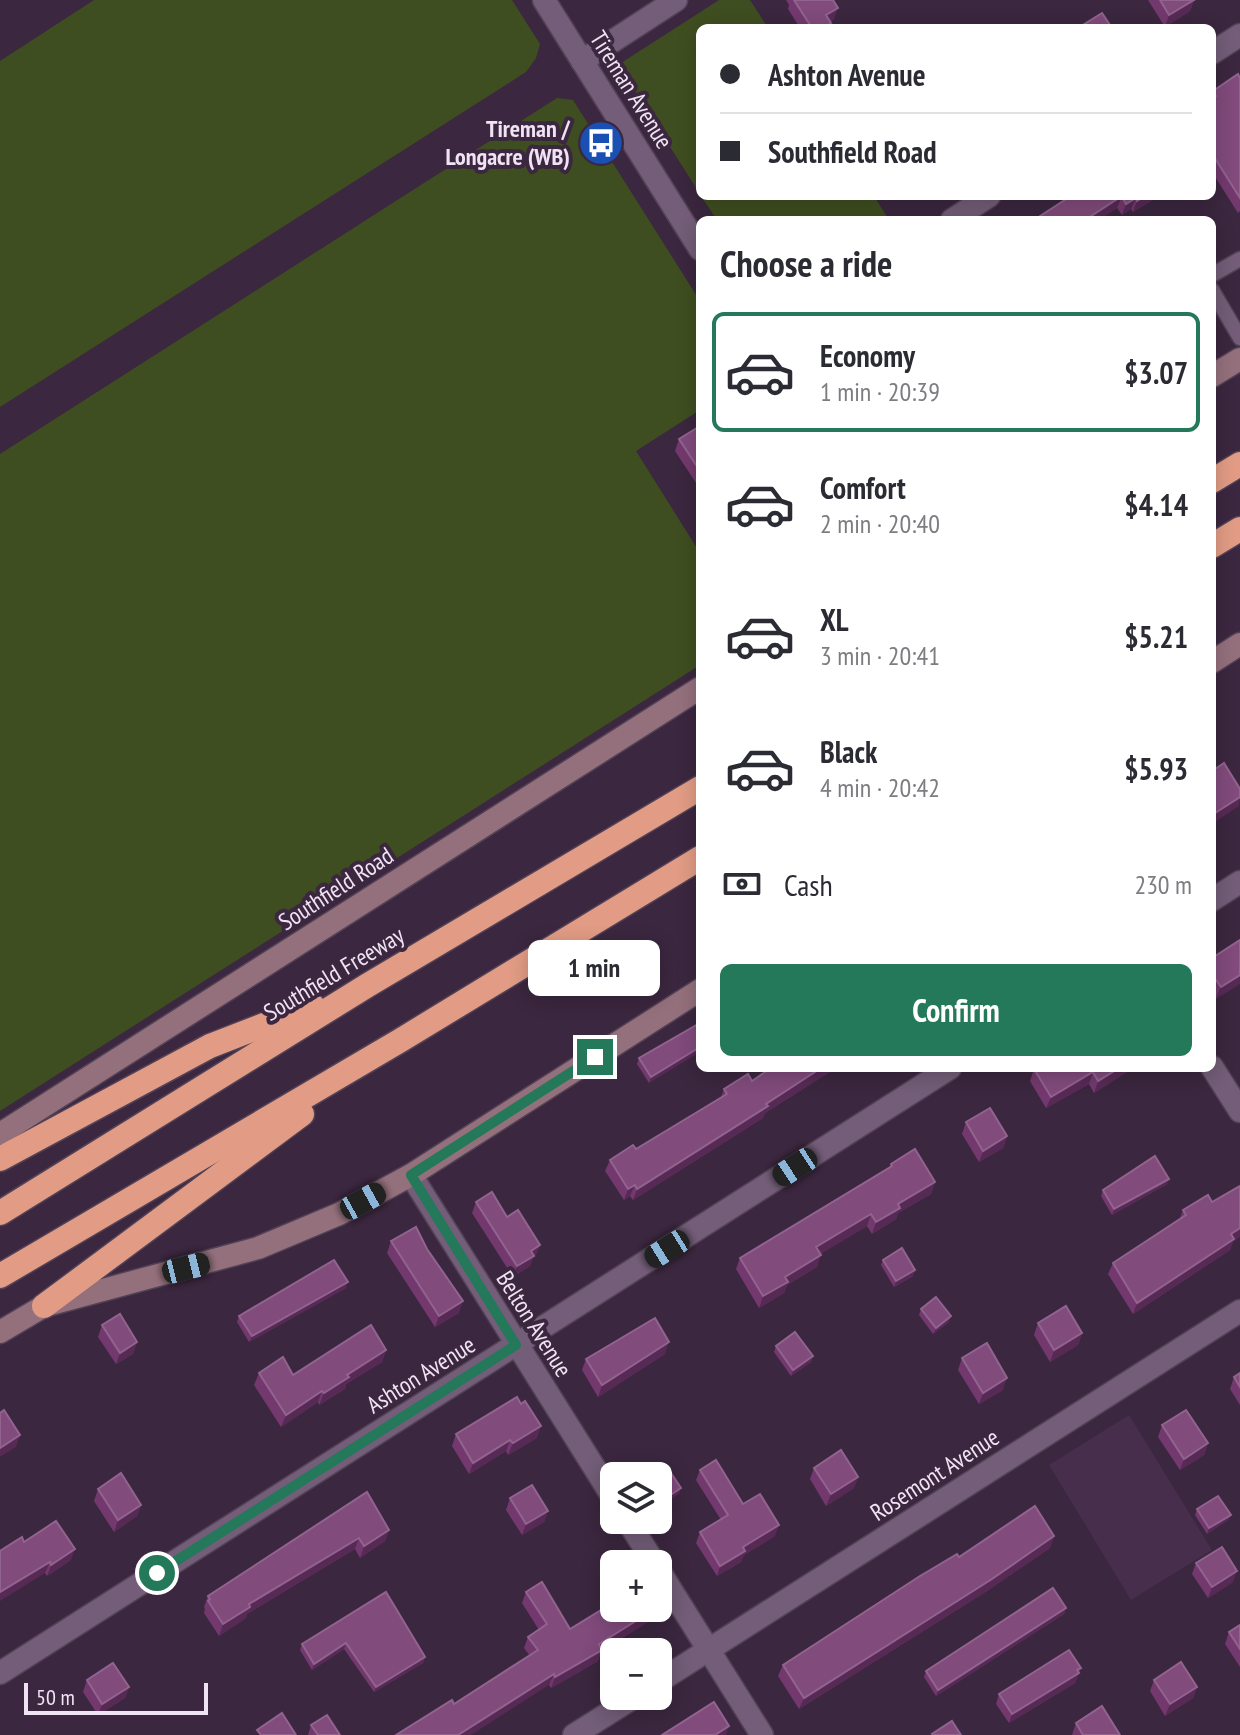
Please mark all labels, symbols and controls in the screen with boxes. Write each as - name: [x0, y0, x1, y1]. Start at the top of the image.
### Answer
- street label: Tireman Avenue: [583, 25, 680, 154]
- text: Ashton Avenue: [768, 55, 926, 94]
- place label: Tireman / Longacre (WB): [446, 113, 571, 172]
- bus stop icon: Tireman / Longacre (WB): [577, 119, 625, 167]
- text: Southfield Road: [768, 132, 937, 171]
- text: Choose a ride: [720, 240, 892, 287]
- icon: car: [724, 336, 796, 408]
- text: Economy: [820, 336, 915, 375]
- text: $3.07: [1124, 353, 1188, 392]
- text: 1 min · 20:39: [820, 375, 940, 408]
- icon: car: [724, 468, 796, 540]
- text: Comfort: [820, 468, 906, 507]
- text: $4.14: [1124, 485, 1188, 524]
- text: 2 min · 20:40: [820, 507, 940, 540]
- icon: car: [724, 600, 796, 672]
- text: XL: [820, 600, 849, 639]
- text: $5.21: [1124, 617, 1188, 656]
- text: 3 min · 20:41: [820, 639, 940, 672]
- icon: car: [724, 732, 796, 804]
- text: Black: [820, 732, 877, 771]
- text: $5.93: [1124, 749, 1188, 788]
- text: 4 min · 20:42: [820, 771, 940, 804]
- street label: Southfield Road: [273, 840, 399, 937]
- icon: cash: [720, 862, 764, 906]
- text: Cash: [784, 865, 833, 904]
- text: 230 m: [1134, 868, 1192, 901]
- street label: Southfield Freeway: [258, 919, 410, 1028]
- callout: 1 min: [529, 941, 661, 997]
- text: 1 min: [568, 951, 620, 984]
- button: Confirm: [720, 964, 1192, 1056]
- route end: [577, 1039, 613, 1075]
- car: [768, 1144, 822, 1190]
- car: [336, 1179, 390, 1223]
- car: [640, 1226, 694, 1272]
- car: [160, 1251, 212, 1285]
- street label: Belton Avenue: [490, 1265, 579, 1383]
- street label: Ashton Avenue: [361, 1329, 481, 1420]
- street label: Rosemont Avenue: [865, 1421, 1005, 1528]
- map controls: [600, 1462, 672, 1710]
- button: layers: [600, 1462, 672, 1534]
- button: +: [600, 1550, 672, 1622]
- route start: [139, 1555, 175, 1591]
- button: −: [600, 1638, 672, 1710]
- scale bar: [24, 1679, 208, 1715]
- text: 50 m: [36, 1683, 75, 1711]

